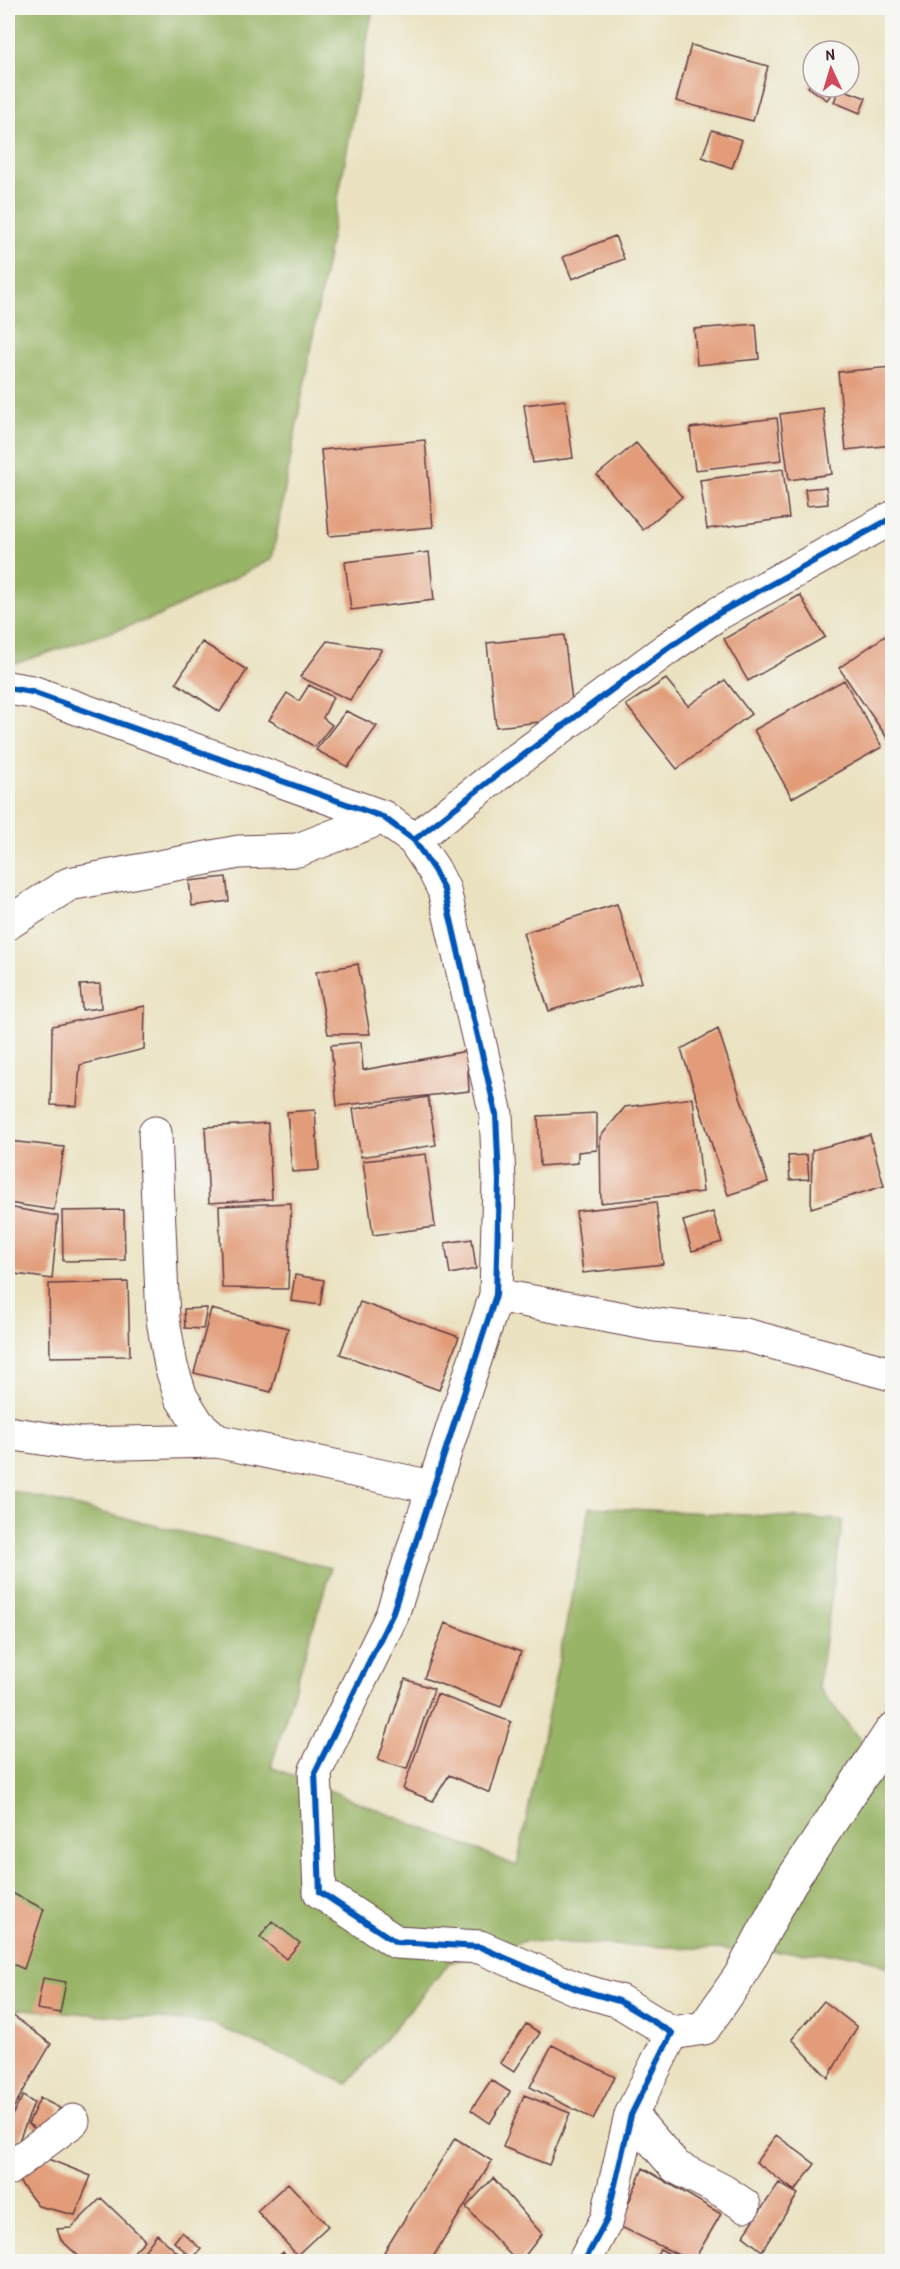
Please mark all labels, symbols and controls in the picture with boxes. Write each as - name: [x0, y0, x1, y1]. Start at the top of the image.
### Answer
- north arrow: [801, 39, 861, 99]
- text: N: [825, 43, 835, 65]

